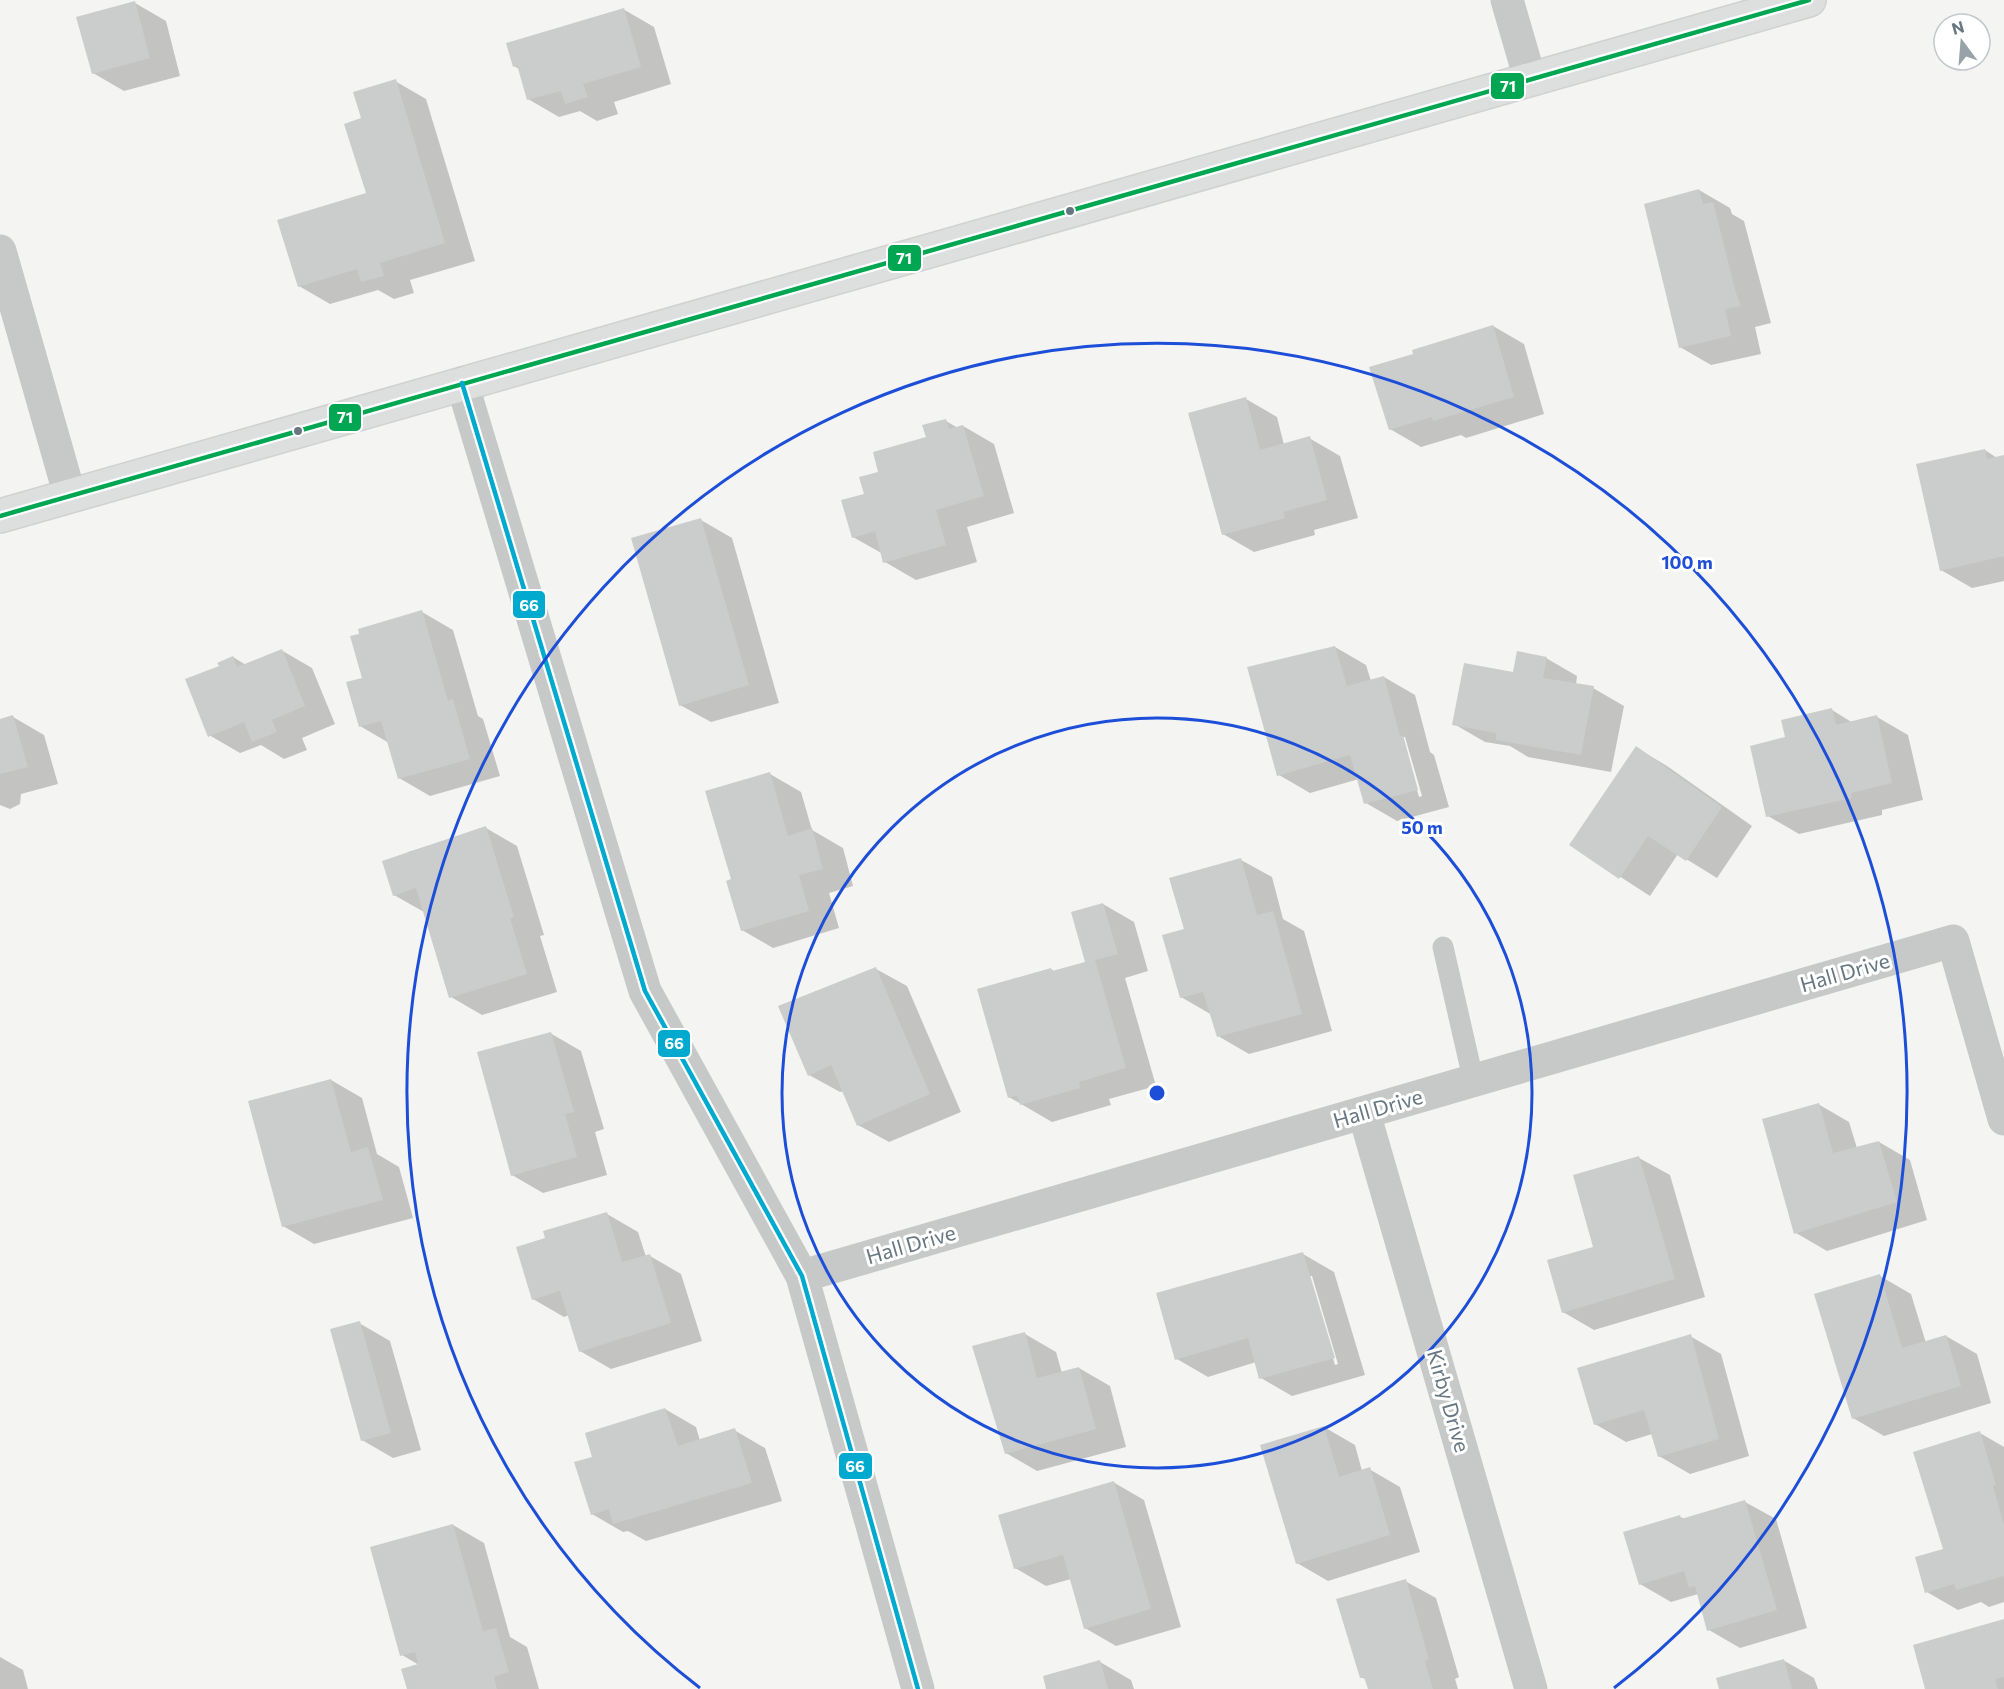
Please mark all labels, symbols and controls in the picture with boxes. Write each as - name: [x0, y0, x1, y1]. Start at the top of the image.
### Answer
- north arrow: [1932, 12, 1992, 72]
- text: N: [1949, 16, 1966, 38]
- line badge: 71: [1490, 72, 1525, 100]
- text: 71: [1500, 76, 1516, 95]
- unlabelled marker: [1064, 205, 1076, 217]
- line badge: 71: [887, 244, 922, 272]
- text: 71: [896, 248, 912, 267]
- line badge: 71: [328, 403, 362, 432]
- text: 71: [337, 407, 353, 426]
- unlabelled marker: [292, 425, 304, 437]
- text: 100 m: [1661, 551, 1713, 573]
- line badge: 66: [512, 590, 546, 619]
- text: 66: [519, 595, 539, 614]
- text: 50 m: [1401, 816, 1443, 838]
- street label: Hall Drive: [1797, 947, 1892, 996]
- line badge: 66: [657, 1029, 691, 1058]
- text: 66: [664, 1033, 684, 1052]
- centre of rings: [1147, 1083, 1167, 1103]
- street label: Hall Drive: [1330, 1083, 1425, 1132]
- street label: Hall Drive: [863, 1219, 958, 1268]
- street label: Kirby Drive: [1423, 1346, 1476, 1455]
- line badge: 66: [838, 1452, 873, 1480]
- text: 66: [845, 1456, 865, 1475]

